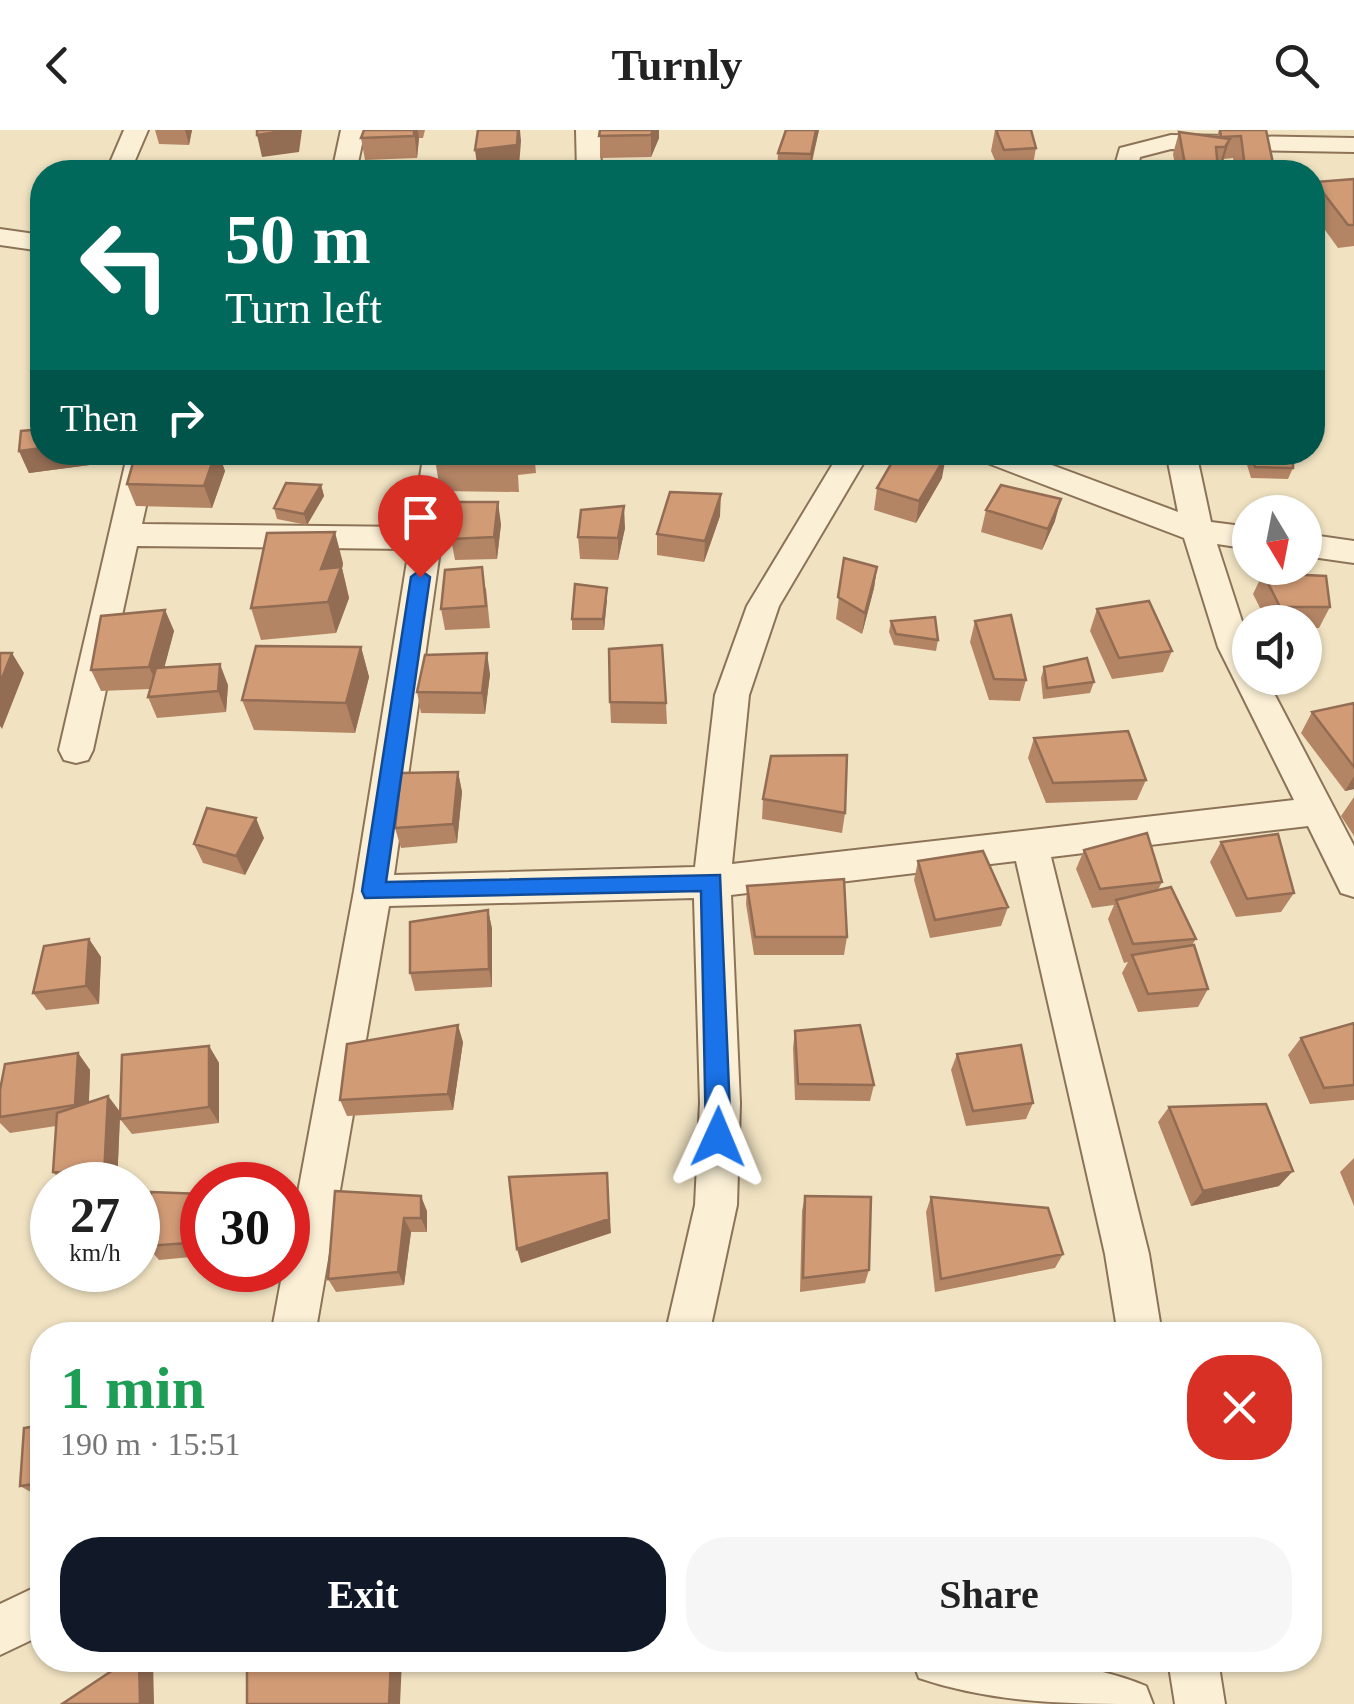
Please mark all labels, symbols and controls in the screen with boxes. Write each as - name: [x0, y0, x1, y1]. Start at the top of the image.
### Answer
- icon: back: [30, 38, 85, 93]
- icon: search: [1269, 38, 1324, 93]
- text: Turnly: [612, 40, 742, 90]
- icon: left: [60, 200, 190, 330]
- text: 50 m: [225, 201, 371, 278]
- text: Turn left: [225, 283, 382, 333]
- icon: right: [158, 390, 213, 445]
- text: Then: [60, 397, 138, 439]
- pin: [378, 475, 463, 578]
- icon: arrive: [393, 490, 448, 545]
- north arrow: [1232, 495, 1322, 585]
- map controls: [1232, 495, 1322, 695]
- button: sound: [1232, 605, 1322, 695]
- position arrow: [666, 1085, 770, 1189]
- speed limit sign: 30: [180, 1162, 310, 1292]
- text: 27: [70, 1187, 120, 1243]
- text: km/h: [69, 1239, 121, 1266]
- text: 1 min: [60, 1355, 205, 1421]
- button: close: [1187, 1355, 1292, 1460]
- text: 190 m · 15:51: [60, 1426, 240, 1462]
- button: Exit: [60, 1537, 666, 1652]
- button: Share: [686, 1537, 1292, 1652]

